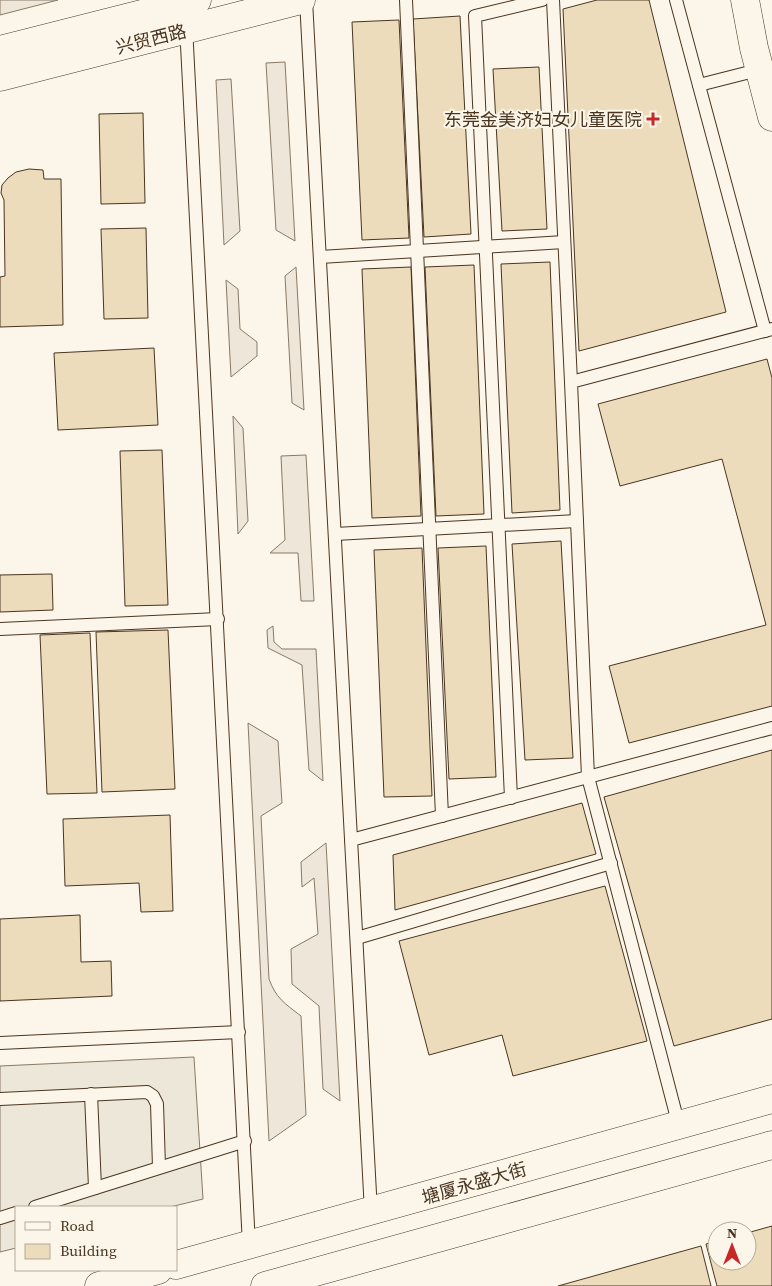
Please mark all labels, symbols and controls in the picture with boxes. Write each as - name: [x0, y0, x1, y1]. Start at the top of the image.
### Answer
- street label: 兴贸西路: [113, 18, 189, 60]
- place label: 东莞金美济妇女儿童医院: [444, 107, 642, 132]
- marker: 东莞金美济妇女儿童医院: [646, 112, 660, 126]
- street label: 塘厦永盛大街: [419, 1156, 529, 1210]
- legend: [15, 1206, 178, 1271]
- text: Road: [60, 1215, 94, 1236]
- north arrow: [707, 1221, 757, 1271]
- text: N: [727, 1223, 737, 1243]
- text: Building: [60, 1240, 117, 1261]

